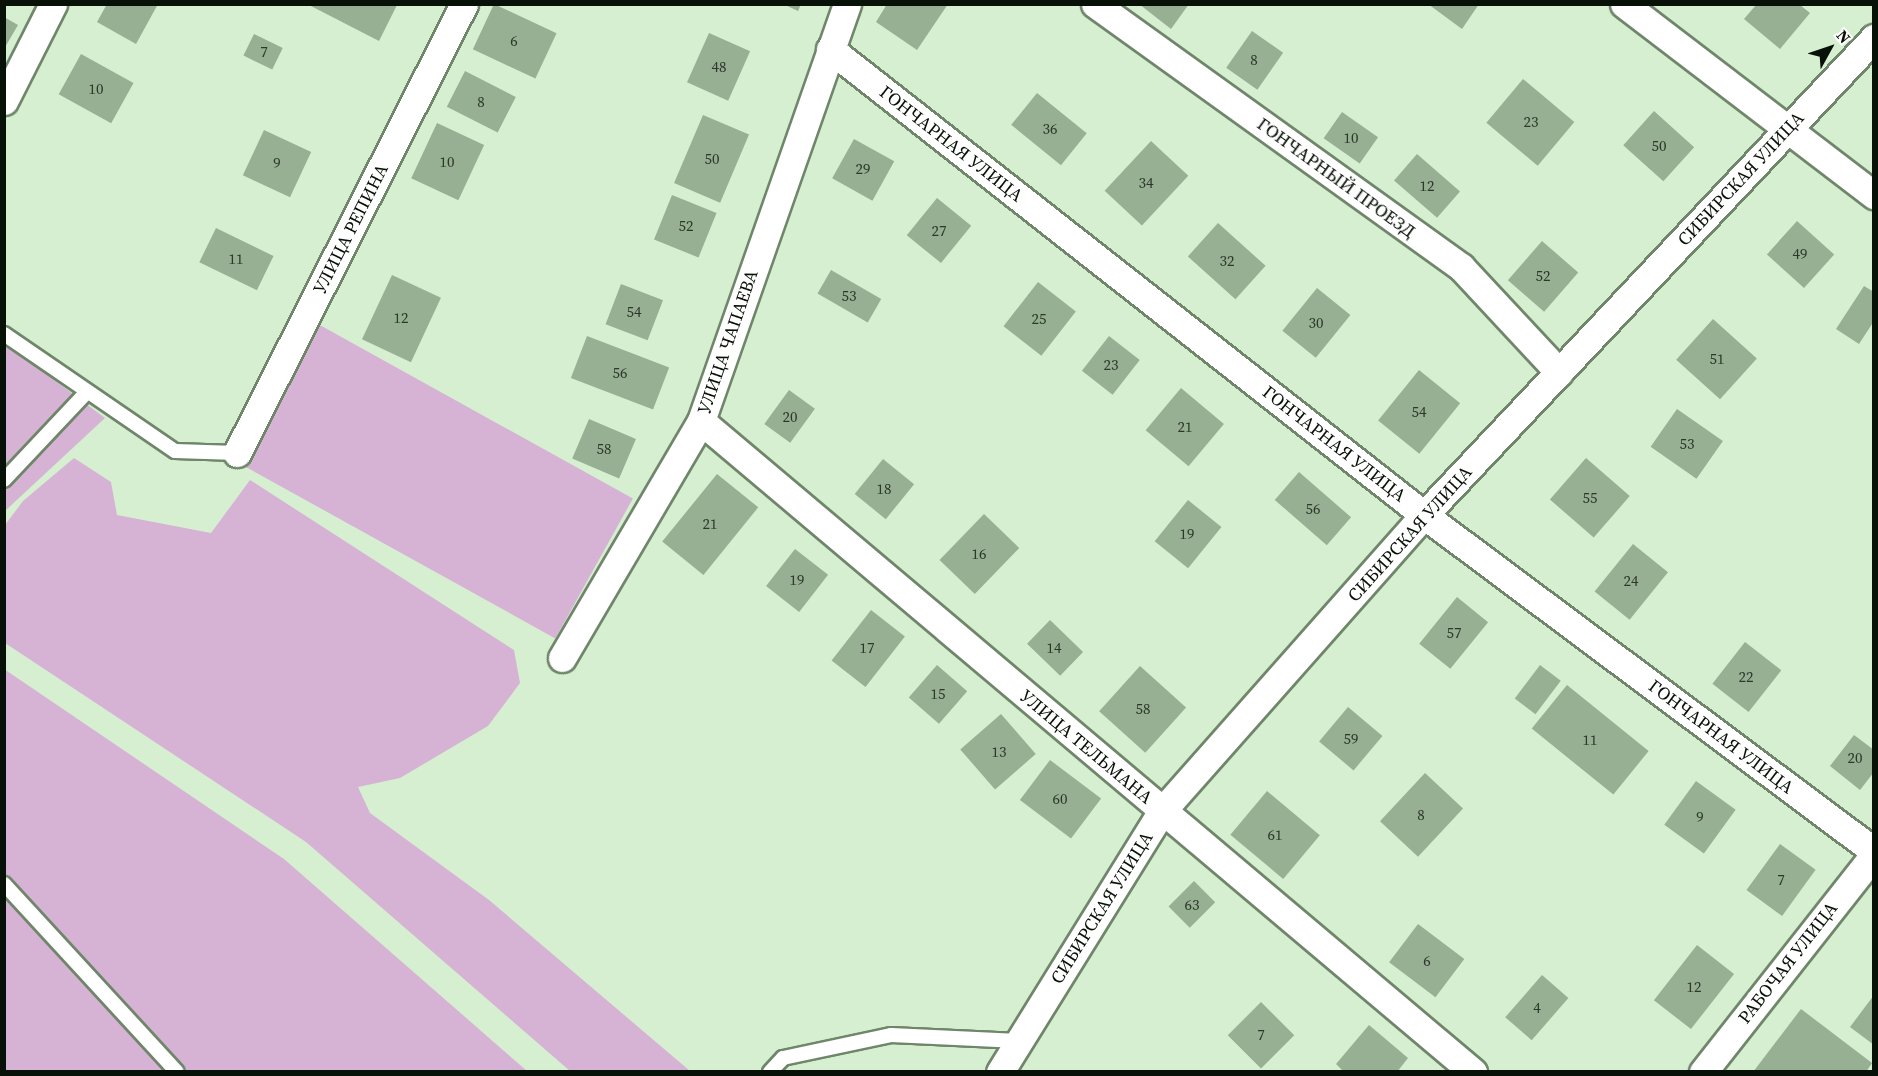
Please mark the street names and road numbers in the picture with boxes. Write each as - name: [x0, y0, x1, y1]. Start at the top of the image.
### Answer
- street label: ГОНЧАРНАЯ УЛИЦА: [875, 81, 1027, 207]
- street label: СИБИРСКАЯ УЛИЦА: [1673, 108, 1809, 250]
- street label: ГОНЧАРНЫЙ ПРОЕЗД: [1253, 113, 1419, 243]
- street label: УЛИЦА РЕПИНА: [309, 160, 393, 298]
- street label: УЛИЦА ЧАПАЕВА: [693, 267, 763, 417]
- street label: ГОНЧАРНАЯ УЛИЦА: [1258, 381, 1410, 507]
- street label: СИБИРСКАЯ УЛИЦА: [1343, 462, 1477, 606]
- street label: ГОНЧАРНАЯ УЛИЦА: [1644, 675, 1798, 799]
- street label: УЛИЦА ТЕЛЬМАНА: [1015, 685, 1157, 809]
- street label: СИБИРСКАЯ УЛИЦА: [1046, 828, 1158, 988]
- street label: РАБОЧАЯ УЛИЦА: [1734, 898, 1842, 1028]

